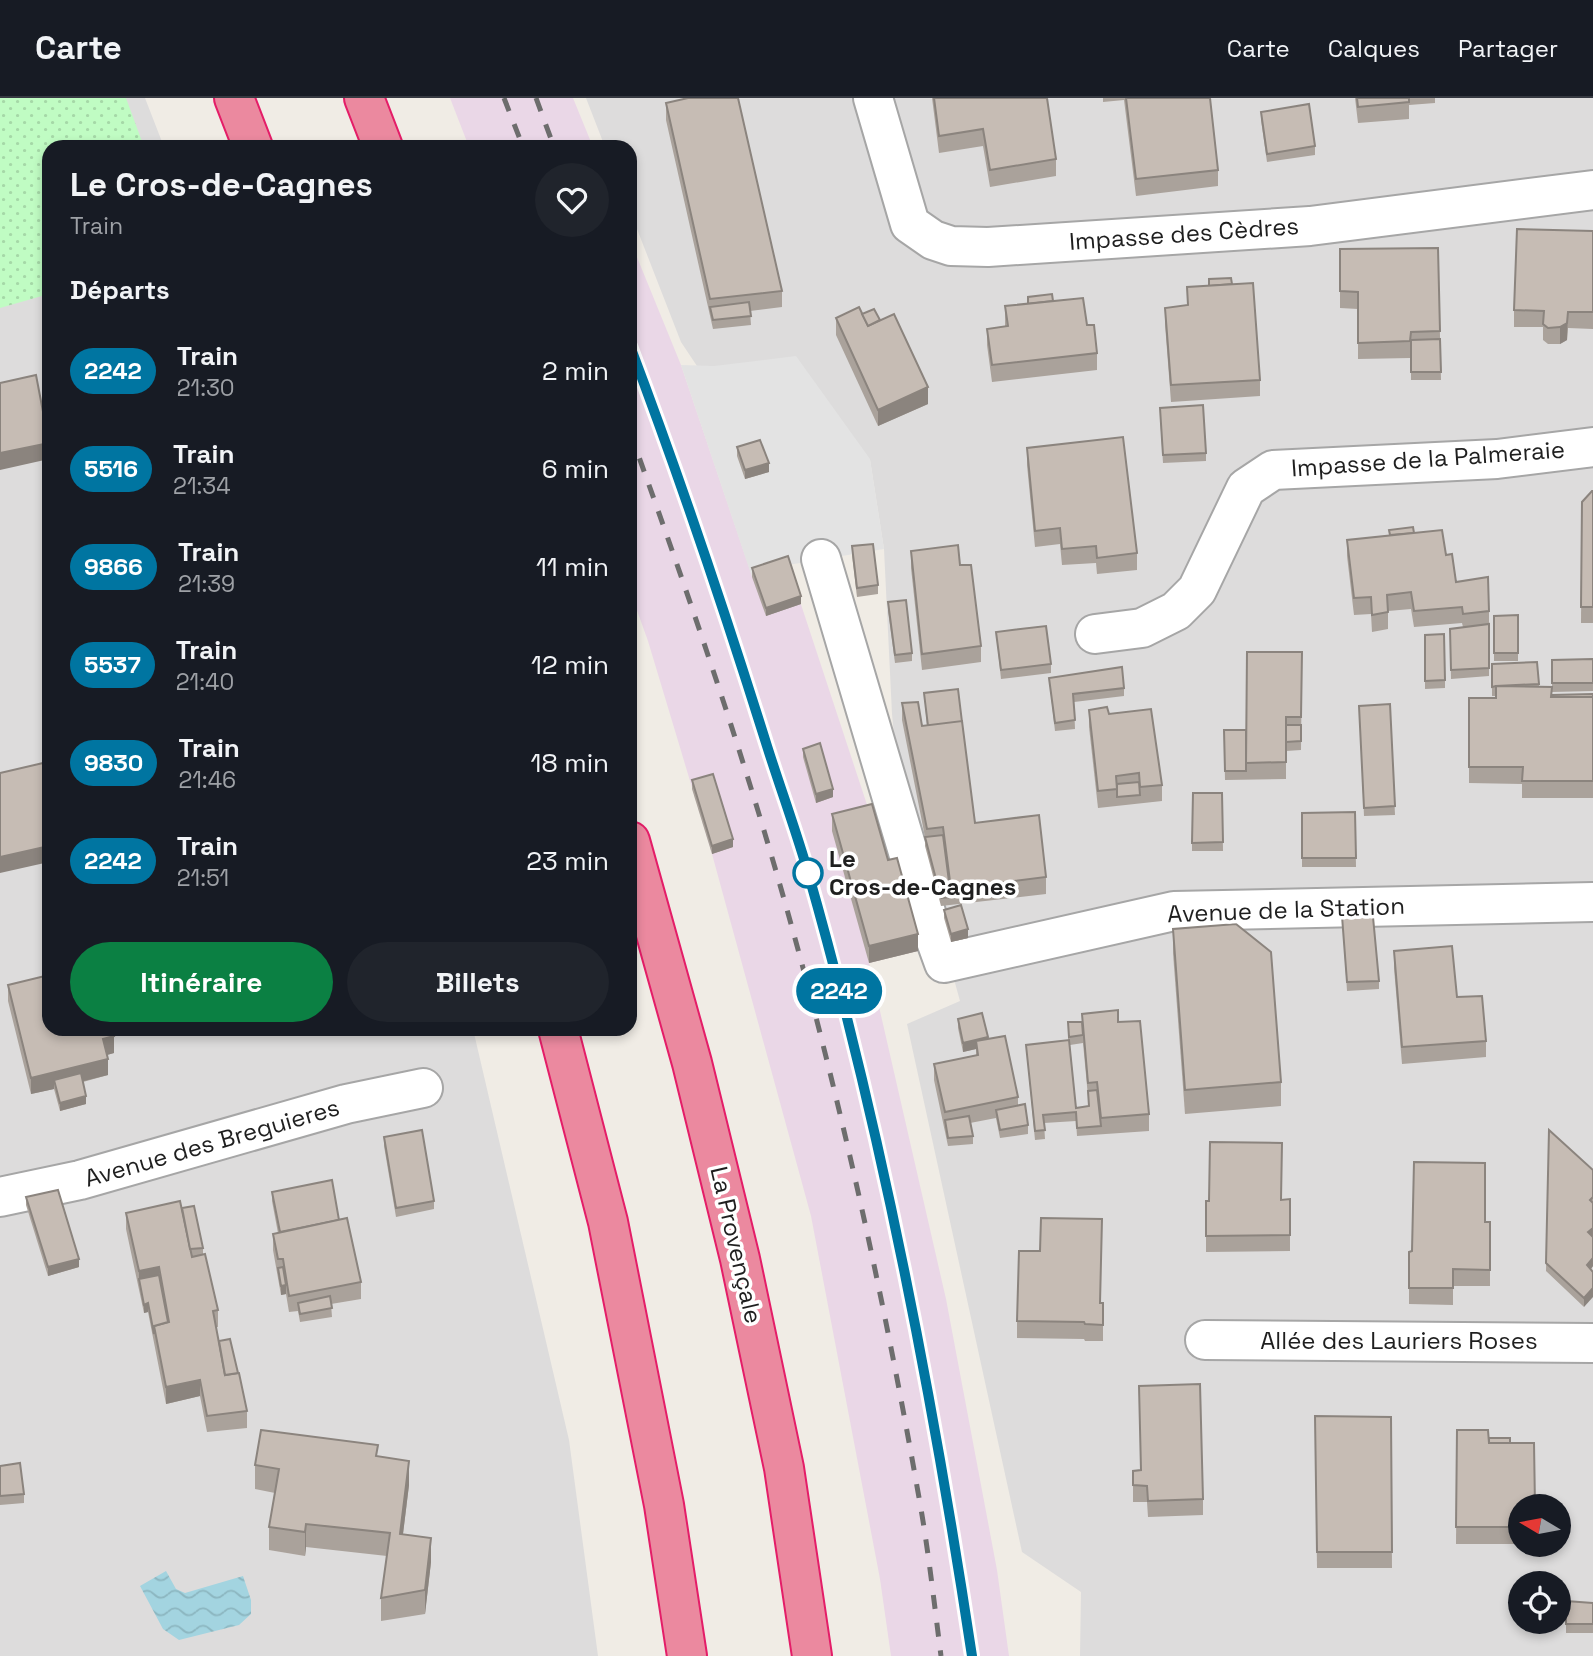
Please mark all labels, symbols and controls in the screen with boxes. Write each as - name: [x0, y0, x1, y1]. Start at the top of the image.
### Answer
- text: Carte: [35, 27, 122, 69]
- text: Carte: [1227, 33, 1290, 64]
- text: Calques: [1328, 33, 1420, 64]
- text: Partager: [1458, 33, 1558, 64]
- button: heart: [535, 163, 609, 237]
- text: Le Cros-de-Cagnes: [70, 164, 373, 206]
- street label: Impasse des Cèdres: [1068, 210, 1300, 257]
- text: Train: [70, 211, 123, 241]
- text: Départs: [70, 273, 170, 307]
- text: Train: [177, 339, 238, 373]
- text: 2 min: [542, 354, 609, 388]
- text: 2242: [84, 355, 142, 386]
- text: 21:30: [177, 373, 235, 403]
- street label: Impasse de la Palmeraie: [1290, 433, 1566, 484]
- text: Train: [173, 437, 235, 471]
- text: 6 min: [542, 452, 609, 486]
- text: 5516: [84, 453, 138, 484]
- text: 21:34: [173, 471, 231, 501]
- text: Train: [178, 535, 239, 569]
- text: 11 min: [536, 550, 609, 584]
- text: 9866: [84, 551, 143, 582]
- text: 21:39: [178, 569, 235, 599]
- text: Train: [176, 633, 237, 667]
- text: 12 min: [531, 648, 609, 682]
- text: 5537: [84, 649, 141, 680]
- text: 21:40: [176, 667, 234, 697]
- text: Train: [178, 731, 240, 765]
- text: 18 min: [531, 746, 609, 780]
- text: 9830: [84, 747, 143, 778]
- text: 21:46: [178, 765, 236, 795]
- text: Train: [177, 829, 238, 863]
- place label: Le Cros-de-Cagnes: [829, 843, 1016, 902]
- text: 23 min: [526, 844, 609, 878]
- text: 2242: [84, 845, 142, 876]
- marker: Le Cros-de-Cagnes: [793, 858, 823, 888]
- text: 21:51: [177, 863, 229, 893]
- street label: Avenue de la Station: [1167, 890, 1405, 929]
- button: Itinéraire: [70, 942, 333, 1022]
- button: Billets: [347, 942, 609, 1022]
- line badge: 2242: [790, 968, 888, 1014]
- text: 2242: [810, 975, 868, 1006]
- street label: Avenue des Breguieres: [81, 1091, 343, 1194]
- street label: La Provençale: [703, 1163, 770, 1326]
- street label: Allée des Lauriers Roses: [1260, 1325, 1538, 1356]
- north arrow: [1508, 1494, 1572, 1558]
- map controls: [1508, 1494, 1571, 1634]
- button: locate: [1508, 1571, 1571, 1634]

